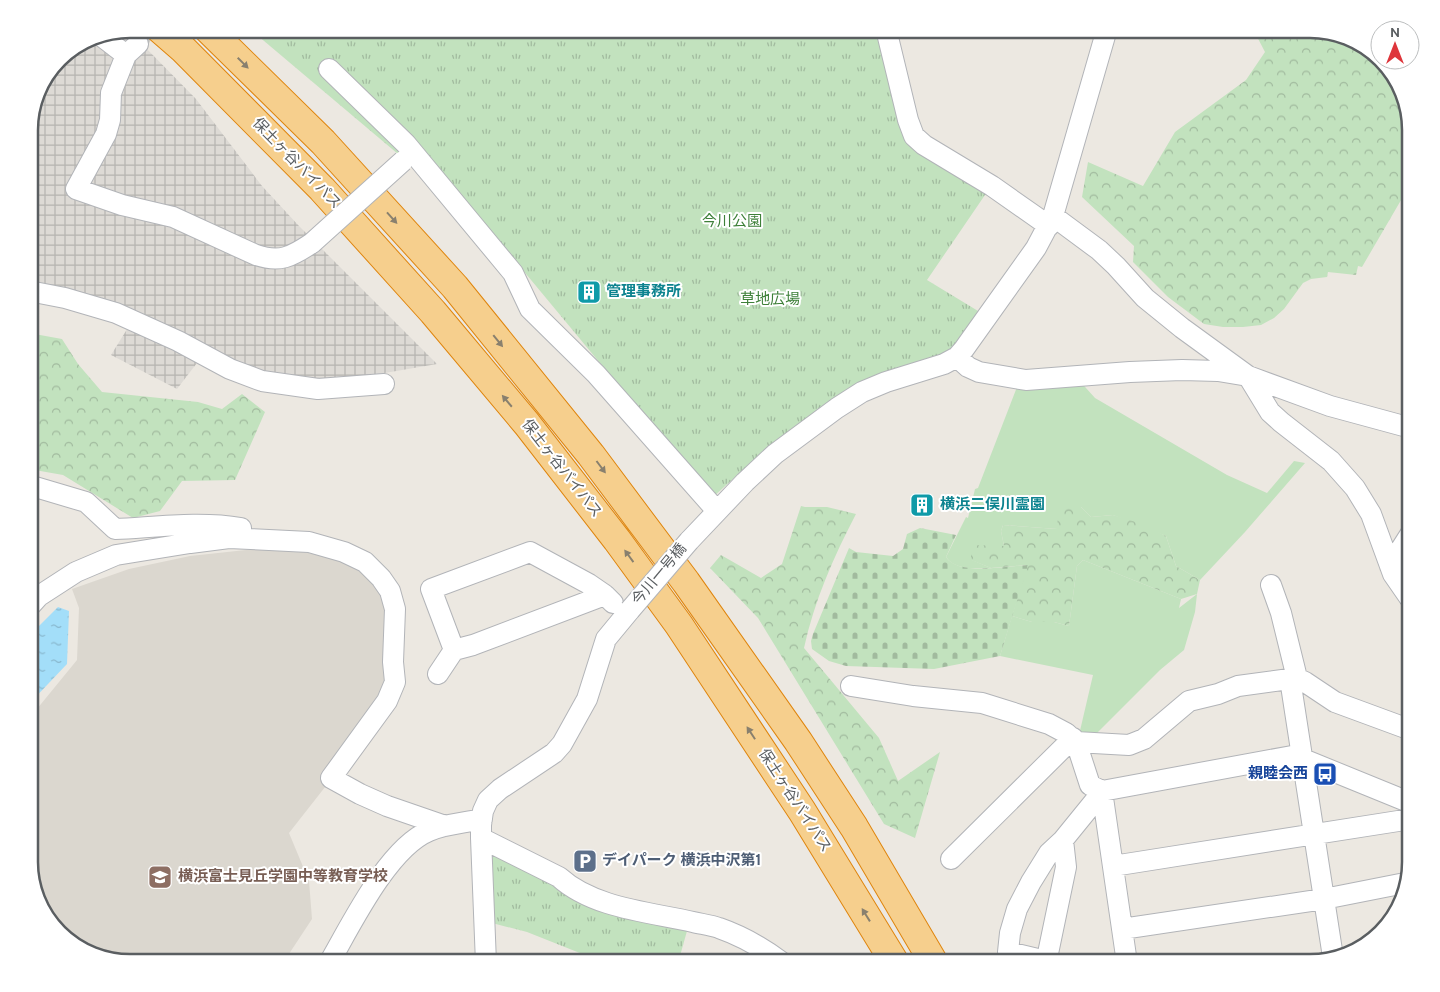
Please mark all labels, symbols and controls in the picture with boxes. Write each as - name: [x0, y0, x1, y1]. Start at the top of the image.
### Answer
- north arrow: [1370, 20, 1420, 70]
- text: N: [1390, 25, 1400, 42]
- one-way arrow: [237, 57, 249, 69]
- street label: 保土ヶ谷バイパス: [248, 114, 344, 214]
- one-way arrow: [386, 212, 398, 224]
- park label: 今川公園: [702, 213, 762, 232]
- building icon: 管理事務所: [576, 279, 602, 305]
- place label: 管理事務所: [606, 283, 681, 302]
- park label: 草地広場: [740, 291, 800, 310]
- one-way arrow: [493, 334, 504, 347]
- one-way arrow: [502, 394, 513, 407]
- street label: 保土ヶ谷バイパス: [517, 416, 605, 522]
- one-way arrow: [595, 460, 606, 473]
- building icon: 横浜二俣川霊園: [909, 492, 935, 518]
- place label: 横浜二俣川霊園: [940, 495, 1045, 515]
- street label: 今川一号橋: [629, 540, 691, 610]
- one-way arrow: [624, 550, 634, 563]
- one-way arrow: [746, 727, 755, 740]
- street label: 保土ヶ谷バイパス: [753, 746, 835, 856]
- bus stop icon: 親睦会西: [1312, 761, 1338, 787]
- place label: 親睦会西: [1248, 765, 1308, 784]
- parking icon: デイパーク 横浜中沢第1: [572, 848, 598, 874]
- place label: デイパーク 横浜中沢第1: [602, 851, 761, 871]
- school or university icon: 横浜富士見丘学園中等教育学校: [147, 864, 173, 890]
- place label: 横浜富士見丘学園中等教育学校: [178, 867, 388, 887]
- one-way arrow: [861, 909, 870, 922]

